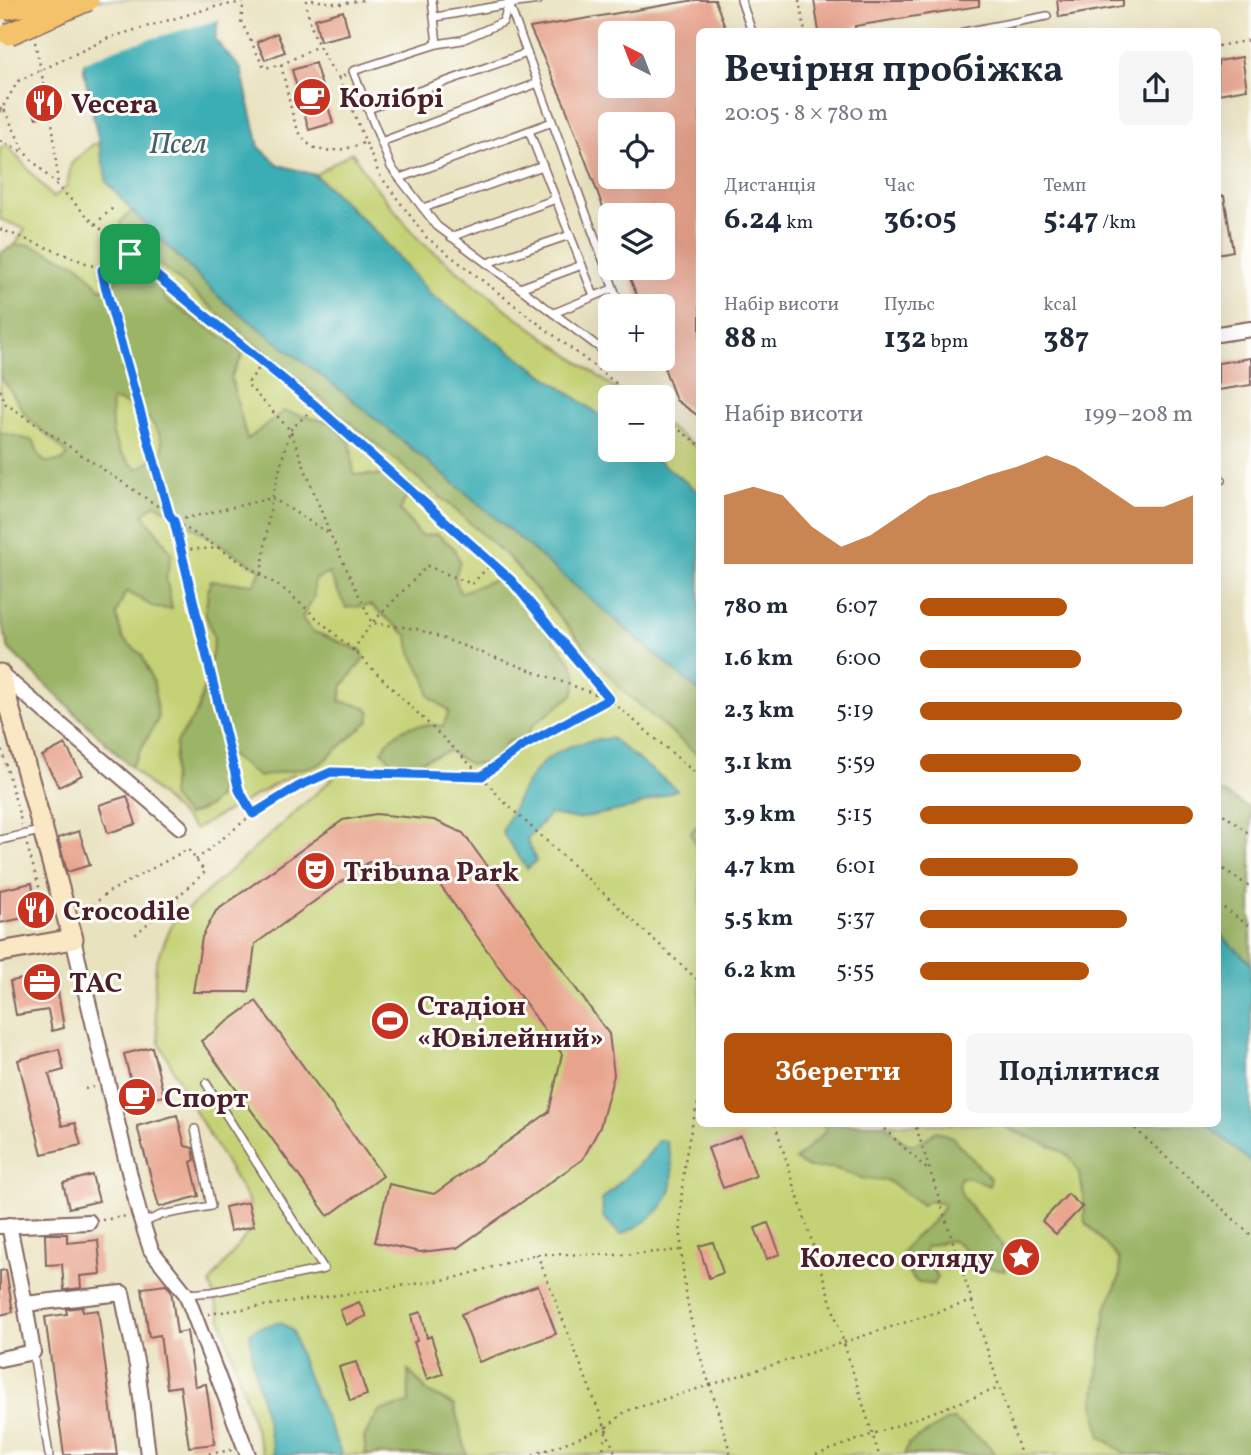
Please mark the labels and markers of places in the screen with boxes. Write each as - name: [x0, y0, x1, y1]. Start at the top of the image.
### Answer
- cafe icon: Колібрі: [291, 76, 333, 118]
- place label: Колібрі: [339, 80, 444, 119]
- restaurant icon: Vecera: [23, 82, 65, 124]
- place label: Vecera: [71, 86, 158, 125]
- pin: [100, 224, 160, 284]
- theatre icon: Tribuna Park: [295, 850, 337, 892]
- place label: Tribuna Park: [343, 854, 519, 893]
- restaurant icon: Crocodile: [15, 889, 57, 931]
- place label: Crocodile: [63, 893, 190, 932]
- office icon: ТАС: [21, 961, 63, 1003]
- place label: ТАС: [69, 965, 122, 1004]
- place label: Стадіон «Ювілейний»: [417, 988, 604, 1059]
- sports icon: Стадіон «Ювілейний»: [369, 1000, 411, 1042]
- cafe icon: Спорт: [116, 1076, 158, 1118]
- place label: Спорт: [164, 1080, 249, 1119]
- place icon: Колесо огляду: [1000, 1236, 1042, 1278]
- place label: Колесо огляду: [800, 1240, 994, 1279]

